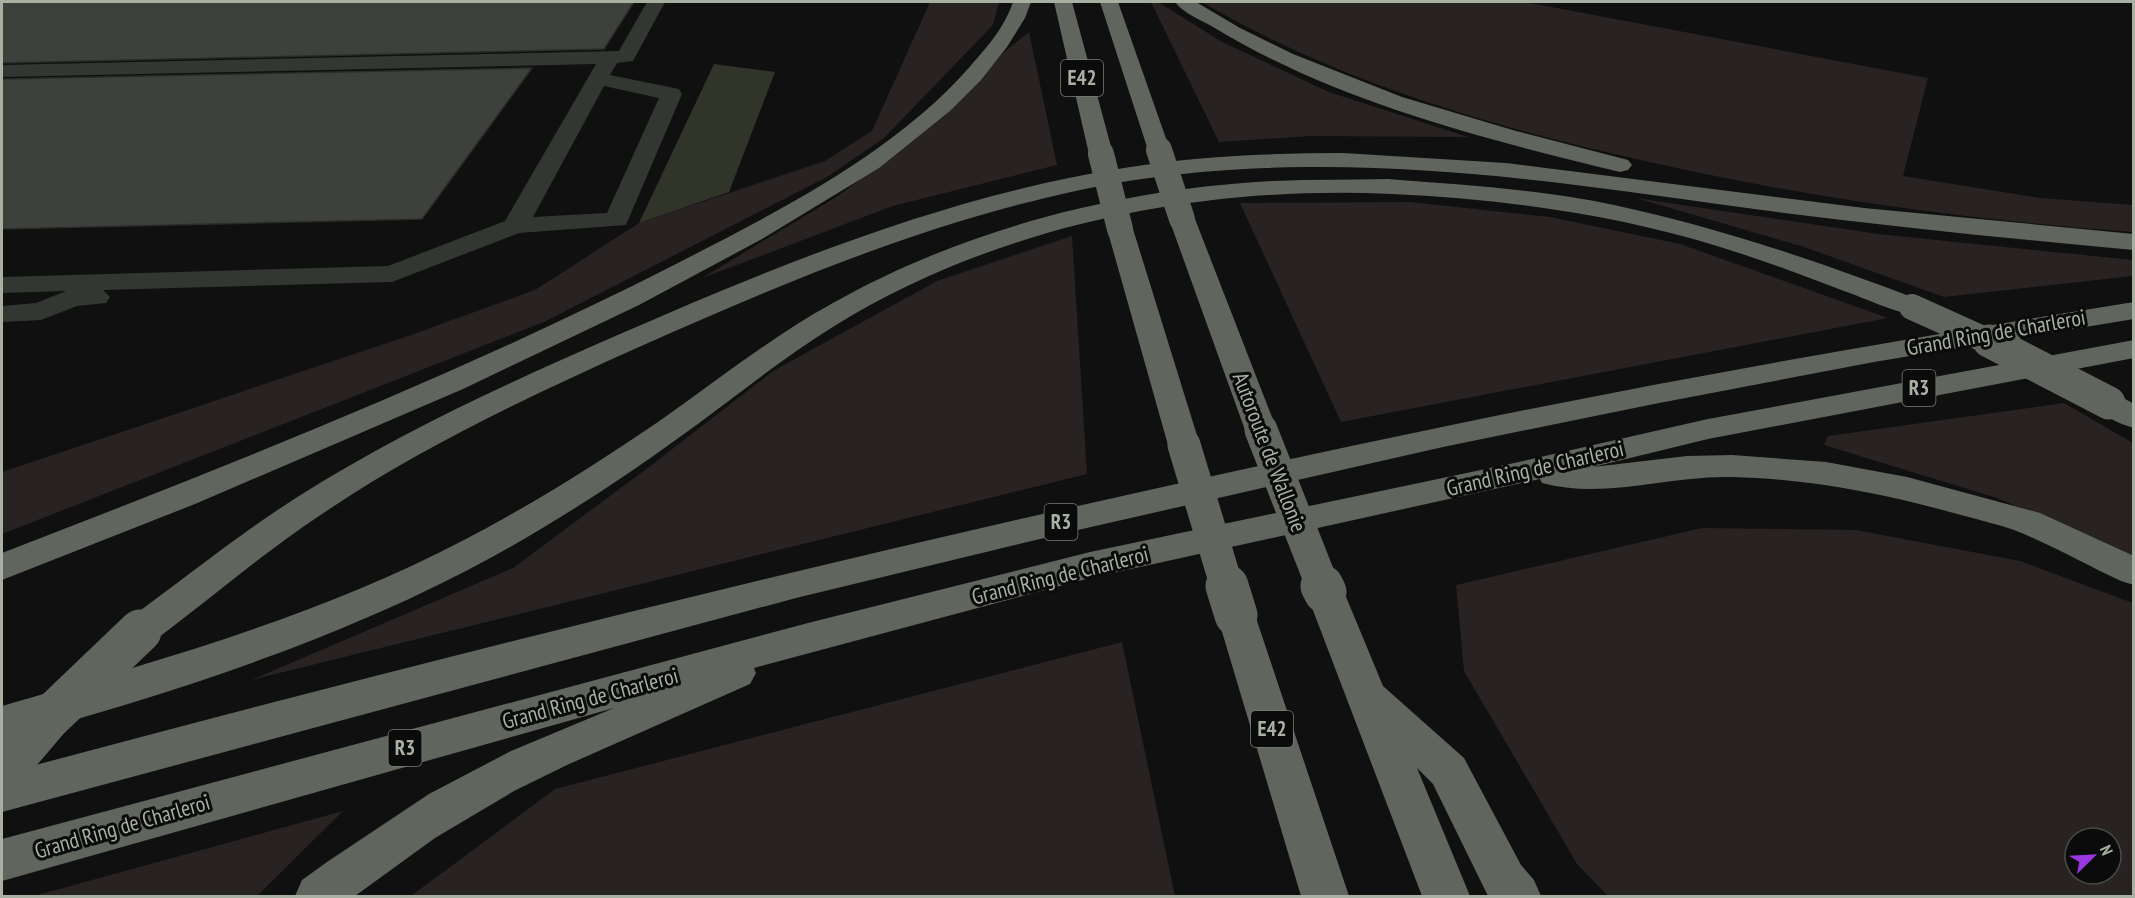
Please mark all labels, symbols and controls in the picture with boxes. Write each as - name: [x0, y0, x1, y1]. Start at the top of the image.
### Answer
- road number: E42: [1061, 60, 1103, 96]
- street label: Grand Ring de Charleroi: [1904, 302, 2088, 362]
- street label: Autoroute de Wallonie: [1227, 368, 1313, 536]
- road number: R3: [1902, 370, 1936, 406]
- street label: Grand Ring de Charleroi: [1444, 434, 1626, 502]
- road number: R3: [1044, 504, 1078, 540]
- street label: Grand Ring de Charleroi: [969, 540, 1151, 610]
- street label: Grand Ring de Charleroi: [499, 661, 681, 735]
- road number: E42: [1251, 711, 1293, 747]
- road number: R3: [388, 730, 422, 766]
- street label: Grand Ring de Charleroi: [31, 788, 213, 864]
- north arrow: [2063, 826, 2123, 886]
- text: N: [2096, 842, 2118, 858]

